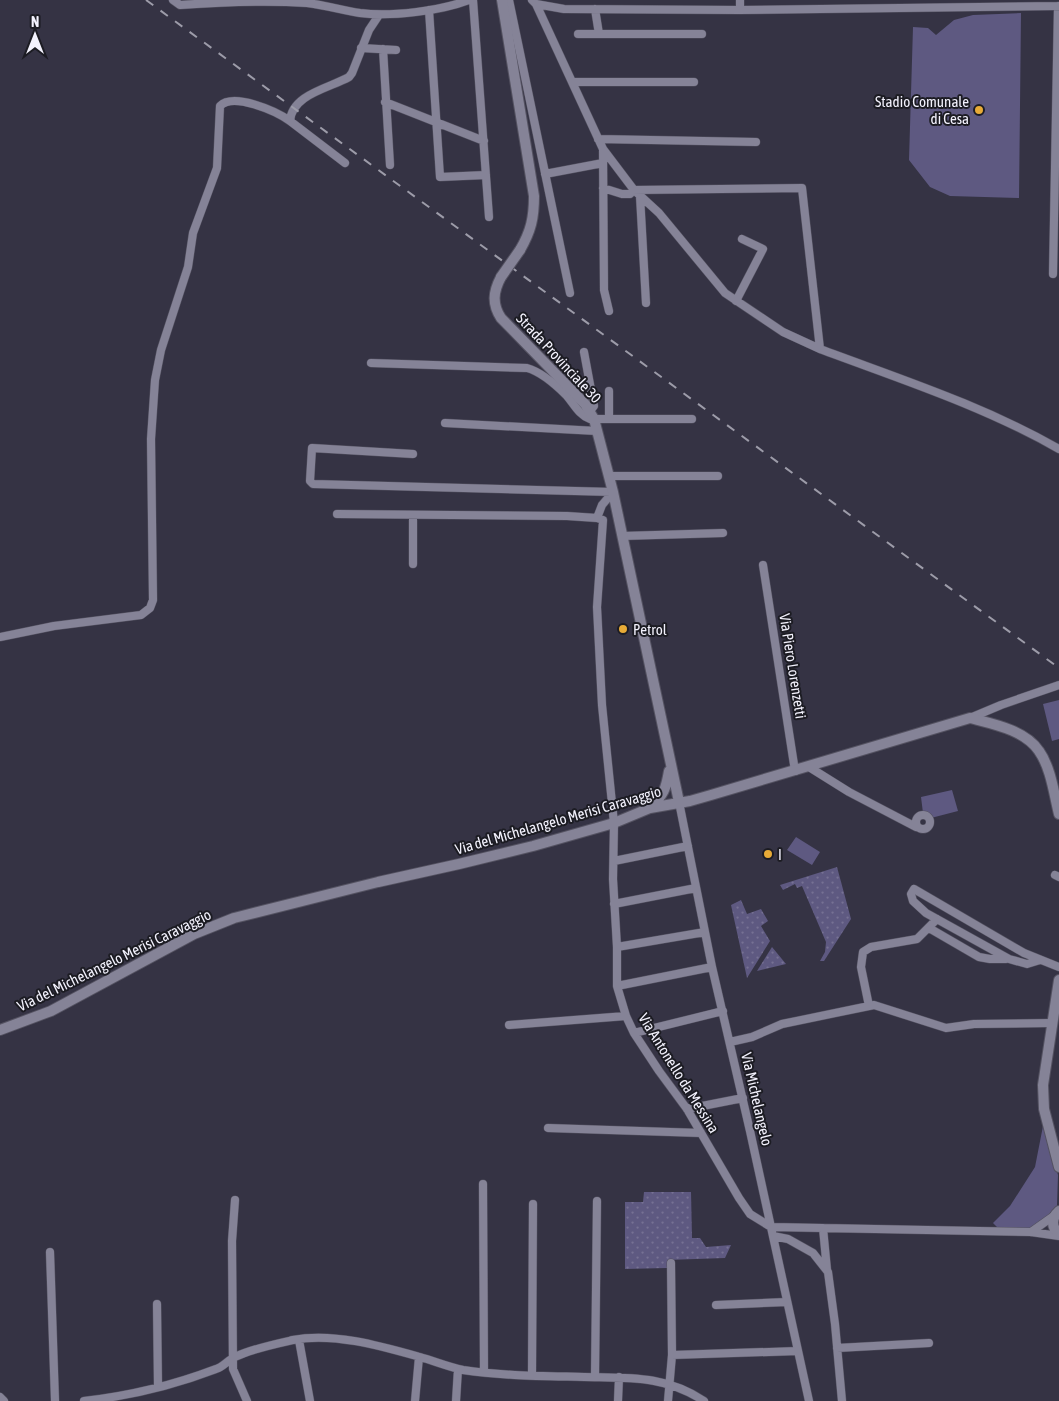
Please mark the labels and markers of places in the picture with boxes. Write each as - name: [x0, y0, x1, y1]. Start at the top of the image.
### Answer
- place label: Stadio Comunale di Cesa: [875, 93, 969, 127]
- marker: Stadio Comunale di Cesa: [973, 104, 985, 116]
- place label: Petrol: [633, 621, 667, 638]
- marker: Petrol: [617, 623, 629, 635]
- place label: I: [778, 846, 782, 863]
- marker: I: [762, 848, 774, 860]

